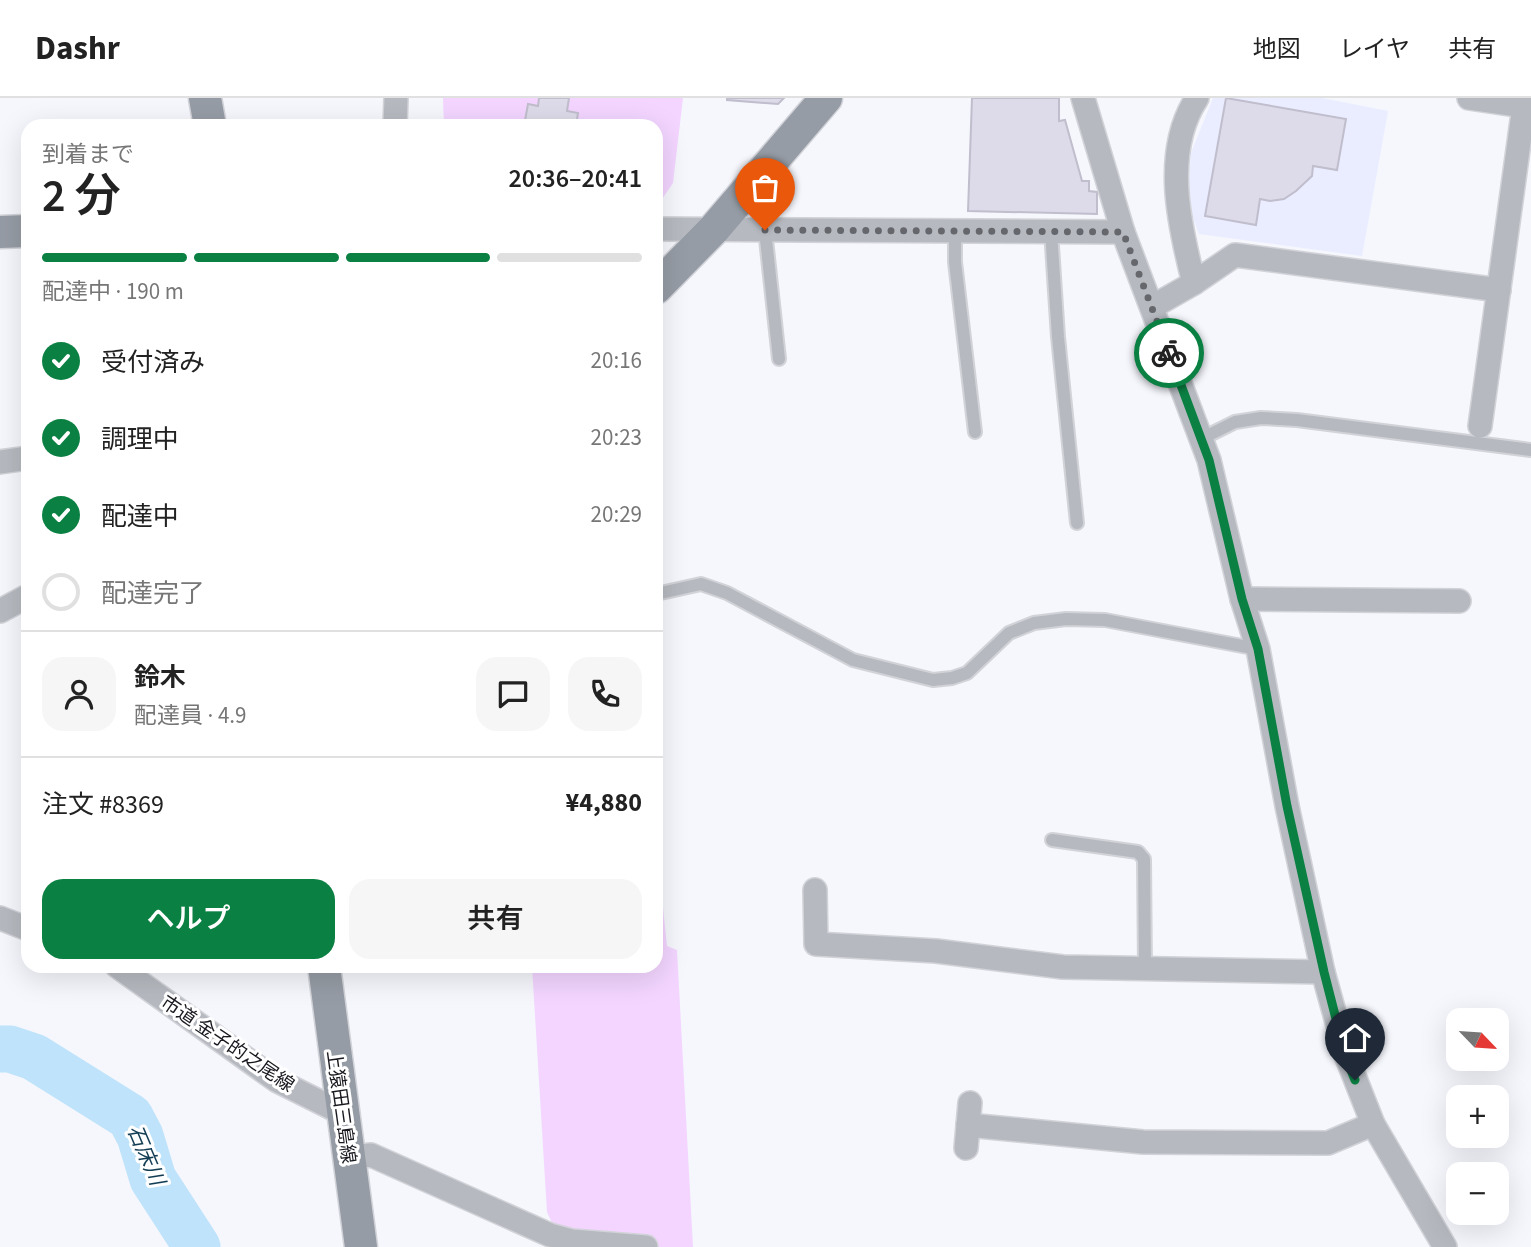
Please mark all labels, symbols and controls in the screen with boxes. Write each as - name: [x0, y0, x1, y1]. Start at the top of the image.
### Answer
- text: Dashr: [35, 25, 120, 72]
- text: 地図: [1253, 32, 1301, 67]
- text: レイヤ: [1339, 32, 1410, 67]
- text: 共有: [1448, 32, 1496, 67]
- text: 到着まで: [42, 138, 134, 171]
- pin: [735, 158, 795, 230]
- text: 20:36–20:41: [509, 160, 642, 197]
- text: 2 分: [42, 164, 121, 229]
- icon: bag: [746, 169, 784, 207]
- text: 配達中 · 190 m: [42, 275, 184, 308]
- courier: [1134, 318, 1204, 388]
- icon: bike: [1150, 334, 1188, 372]
- icon: check: [42, 342, 80, 380]
- text: 受付済み: [101, 344, 205, 381]
- text: 20:16: [591, 344, 642, 377]
- icon: check: [42, 419, 80, 457]
- text: 調理中: [101, 421, 179, 458]
- text: 20:23: [591, 421, 642, 454]
- icon: check: [42, 496, 80, 534]
- text: 配達中: [101, 498, 179, 535]
- text: 20:29: [591, 498, 642, 531]
- text: 配達完了: [101, 575, 205, 612]
- button: person: [42, 657, 116, 731]
- button: chat: [476, 657, 550, 731]
- button: phone: [568, 657, 642, 731]
- text: 鈴木: [134, 659, 186, 696]
- text: 配達員 · 4.9: [134, 699, 247, 732]
- text: ¥4,880: [566, 784, 642, 821]
- text: 注文 #8369: [42, 786, 164, 823]
- button: ヘルプ: [42, 879, 335, 959]
- button: 共有: [349, 879, 642, 959]
- street label: 市道 金子的之尾線: [155, 989, 299, 1099]
- pin: [1325, 1008, 1385, 1080]
- north arrow: [1446, 1008, 1508, 1071]
- map controls: [1446, 1008, 1509, 1225]
- icon: home: [1336, 1019, 1374, 1057]
- street label: 上猿田三島線: [319, 1049, 362, 1166]
- button: +: [1446, 1085, 1509, 1148]
- water label: 石床川: [120, 1120, 173, 1192]
- button: −: [1446, 1162, 1509, 1225]

